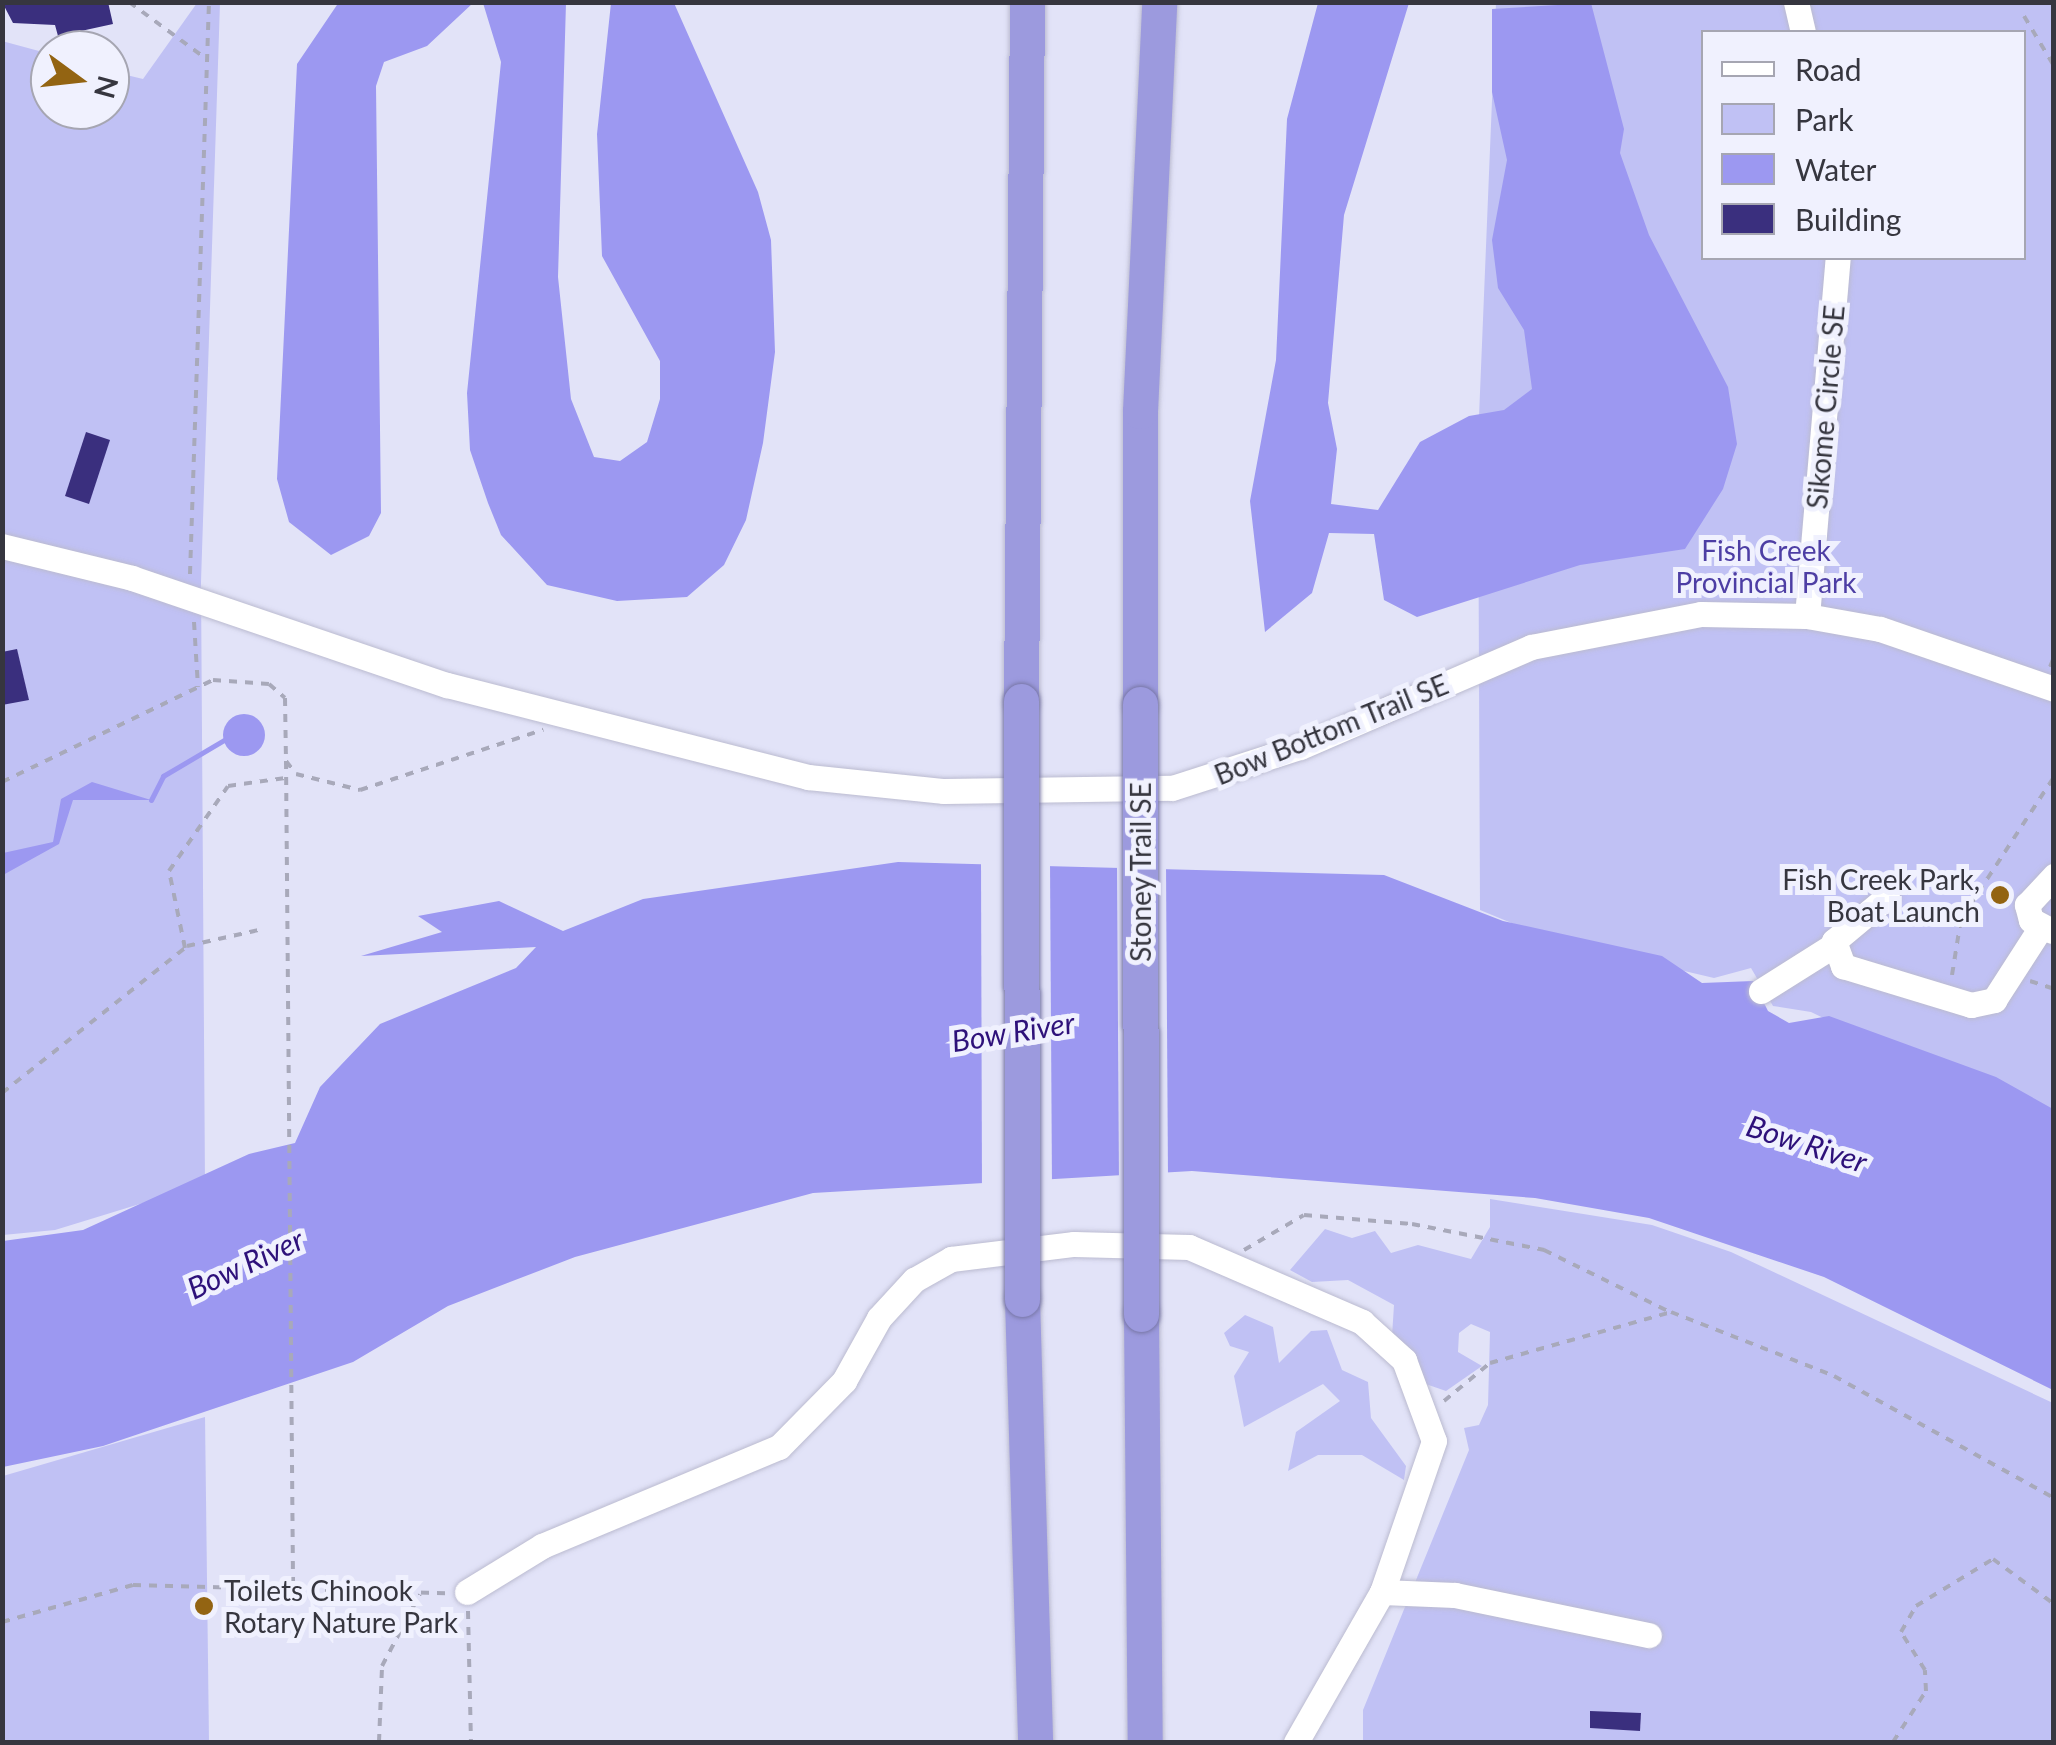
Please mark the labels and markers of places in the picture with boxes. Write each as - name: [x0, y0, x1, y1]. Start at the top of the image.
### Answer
- place label: Fish Creek Park, Boat Launch: [1782, 862, 1980, 928]
- marker: Fish Creek Park, Boat Launch: [1989, 884, 2011, 906]
- place label: Toilets Chinook Rotary Nature Park: [224, 1573, 459, 1639]
- marker: Toilets Chinook Rotary Nature Park: [193, 1595, 215, 1617]

